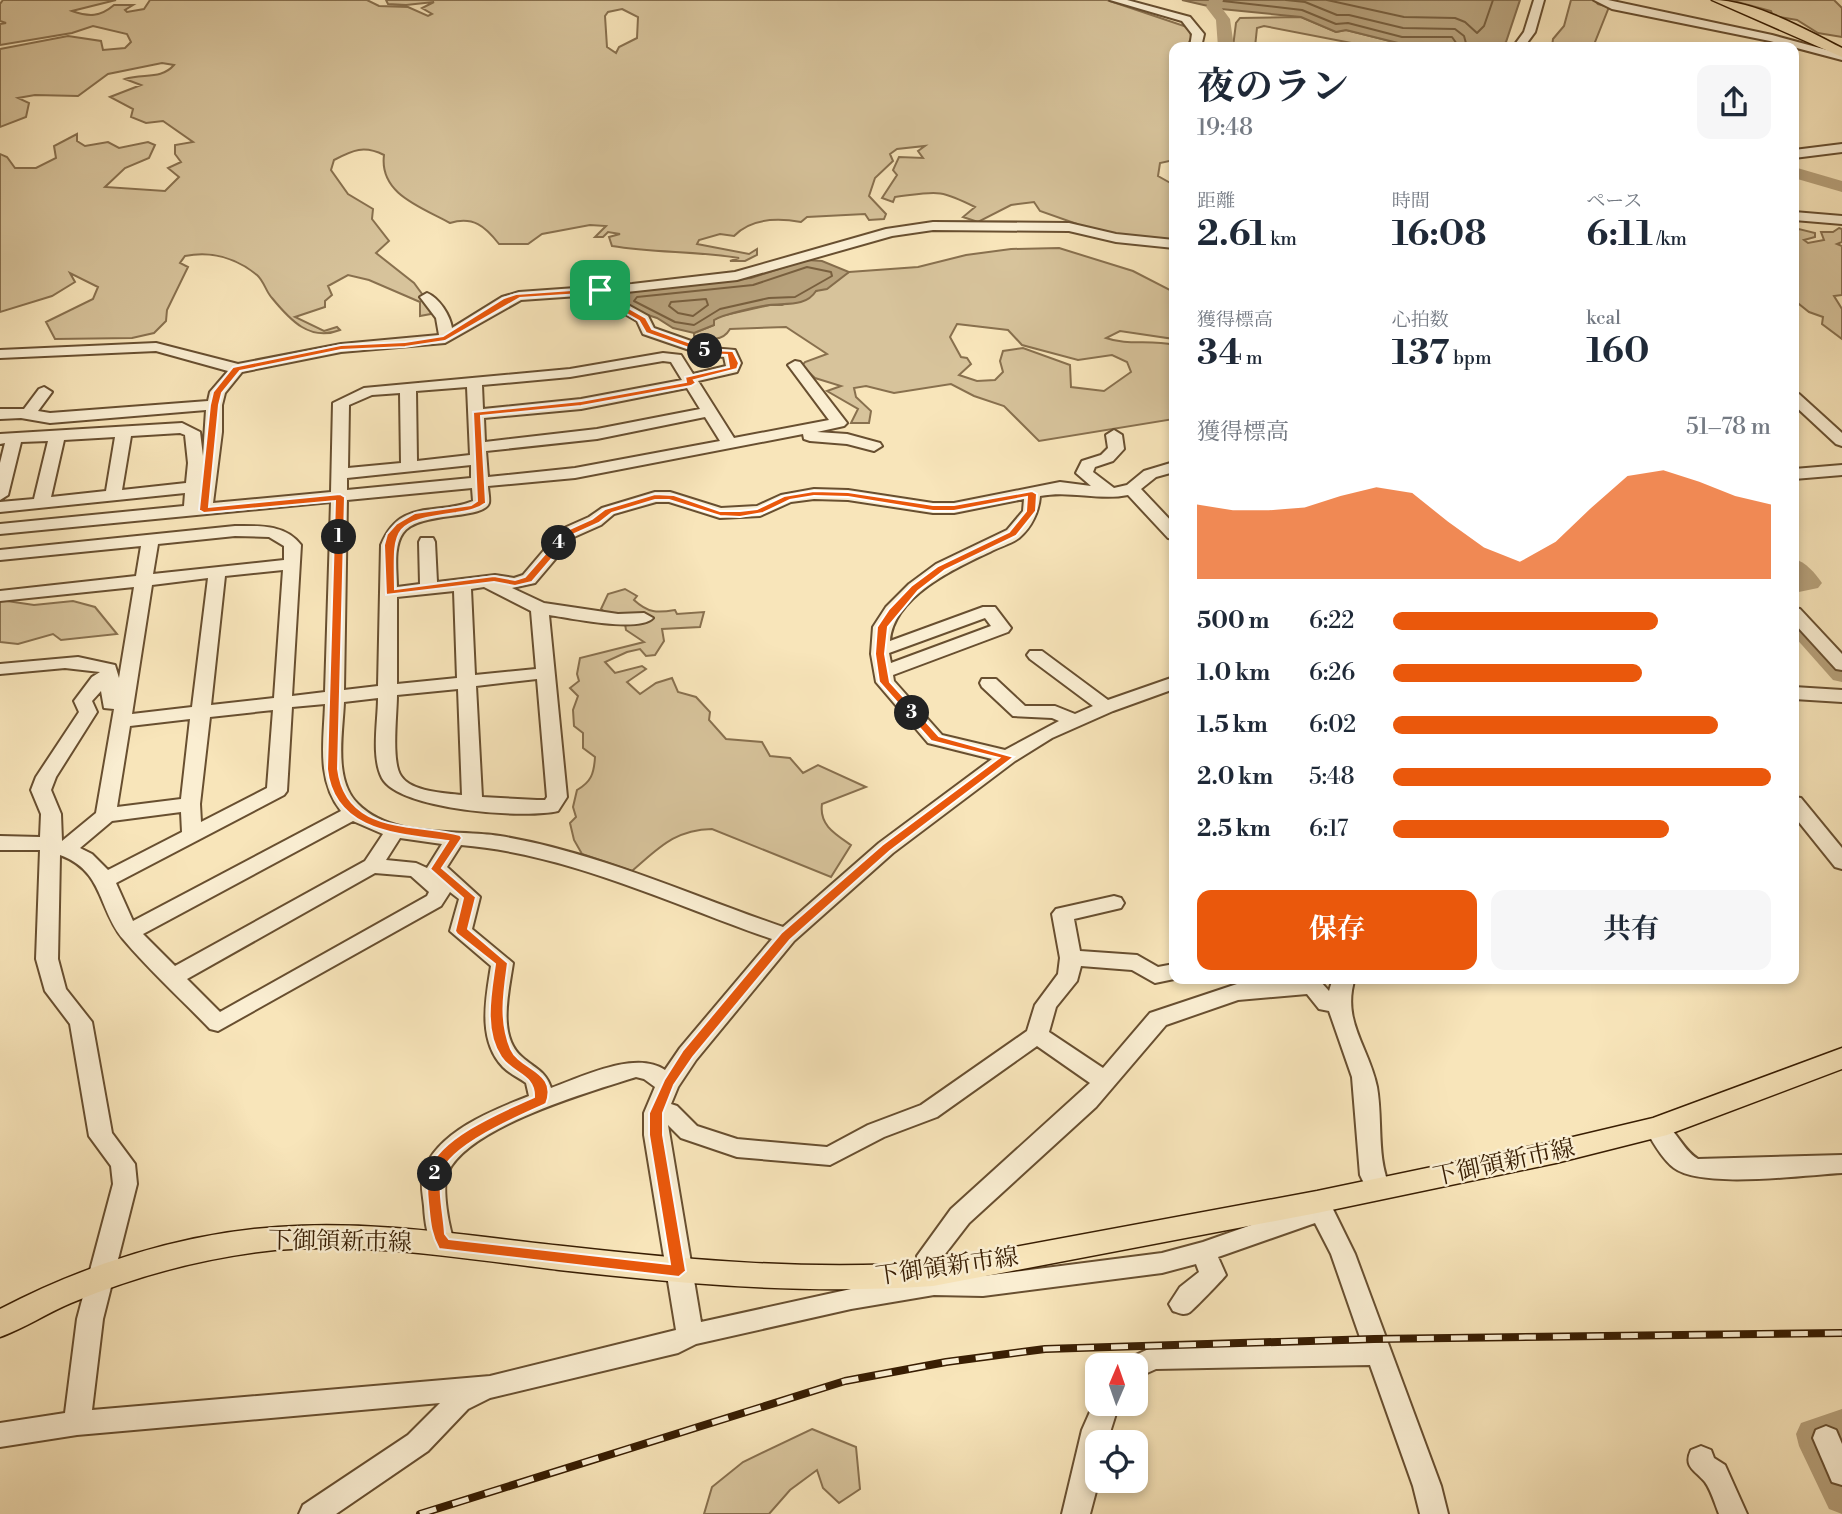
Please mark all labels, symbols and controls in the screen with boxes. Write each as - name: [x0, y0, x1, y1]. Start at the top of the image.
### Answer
- text: 夜のラン: [1197, 64, 1349, 111]
- button: share: [1697, 65, 1771, 139]
- text: 19:48: [1197, 114, 1253, 142]
- text: 距離: [1197, 189, 1235, 213]
- text: 時間: [1392, 189, 1430, 213]
- text: ペース: [1586, 189, 1642, 213]
- text: 2.61: [1197, 213, 1266, 256]
- text: 16:08: [1392, 213, 1487, 256]
- text: 6:11: [1586, 213, 1653, 256]
- text: km: [1266, 227, 1297, 251]
- text: /km: [1653, 227, 1687, 251]
- pin: [570, 260, 630, 320]
- icon: arrive: [581, 271, 619, 309]
- text: kcal: [1586, 306, 1621, 330]
- text: 獲得標高: [1197, 308, 1273, 332]
- text: 心拍数: [1392, 308, 1449, 332]
- text: 160: [1586, 330, 1649, 373]
- text: 34: [1197, 332, 1242, 375]
- text: 137: [1392, 332, 1449, 375]
- pin: 5: [688, 334, 722, 368]
- text: 5: [699, 338, 710, 362]
- text: m: [1242, 346, 1263, 370]
- text: bpm: [1449, 346, 1492, 370]
- text: 51–78 m: [1686, 413, 1771, 441]
- text: 獲得標高: [1197, 418, 1289, 446]
- pin: 1: [322, 520, 356, 554]
- text: 1: [334, 524, 343, 548]
- pin: 4: [542, 526, 576, 560]
- text: 4: [552, 530, 565, 554]
- text: 500 m: [1197, 607, 1269, 635]
- text: 6:22: [1309, 607, 1354, 635]
- text: 1.0 km: [1197, 659, 1270, 687]
- text: 6:26: [1309, 659, 1355, 687]
- pin: 3: [894, 696, 930, 730]
- text: 3: [906, 700, 917, 724]
- text: 1.5 km: [1197, 711, 1268, 739]
- text: 6:02: [1309, 711, 1356, 739]
- text: 2.0 km: [1197, 763, 1273, 791]
- text: 5:48: [1309, 763, 1355, 791]
- text: 2.5 km: [1197, 815, 1271, 843]
- text: 6:17: [1309, 815, 1348, 843]
- button: 保存: [1197, 890, 1477, 970]
- button: 共有: [1491, 890, 1771, 970]
- street label: 下御領新市線: [1430, 1133, 1578, 1193]
- pin: 2: [418, 1156, 452, 1192]
- text: 2: [429, 1161, 440, 1185]
- street label: 下御領新市線: [268, 1226, 412, 1258]
- street label: 下御領新市線: [874, 1242, 1020, 1292]
- north arrow: [1085, 1353, 1148, 1416]
- map controls: [1085, 1353, 1148, 1493]
- button: locate: [1085, 1430, 1148, 1493]

